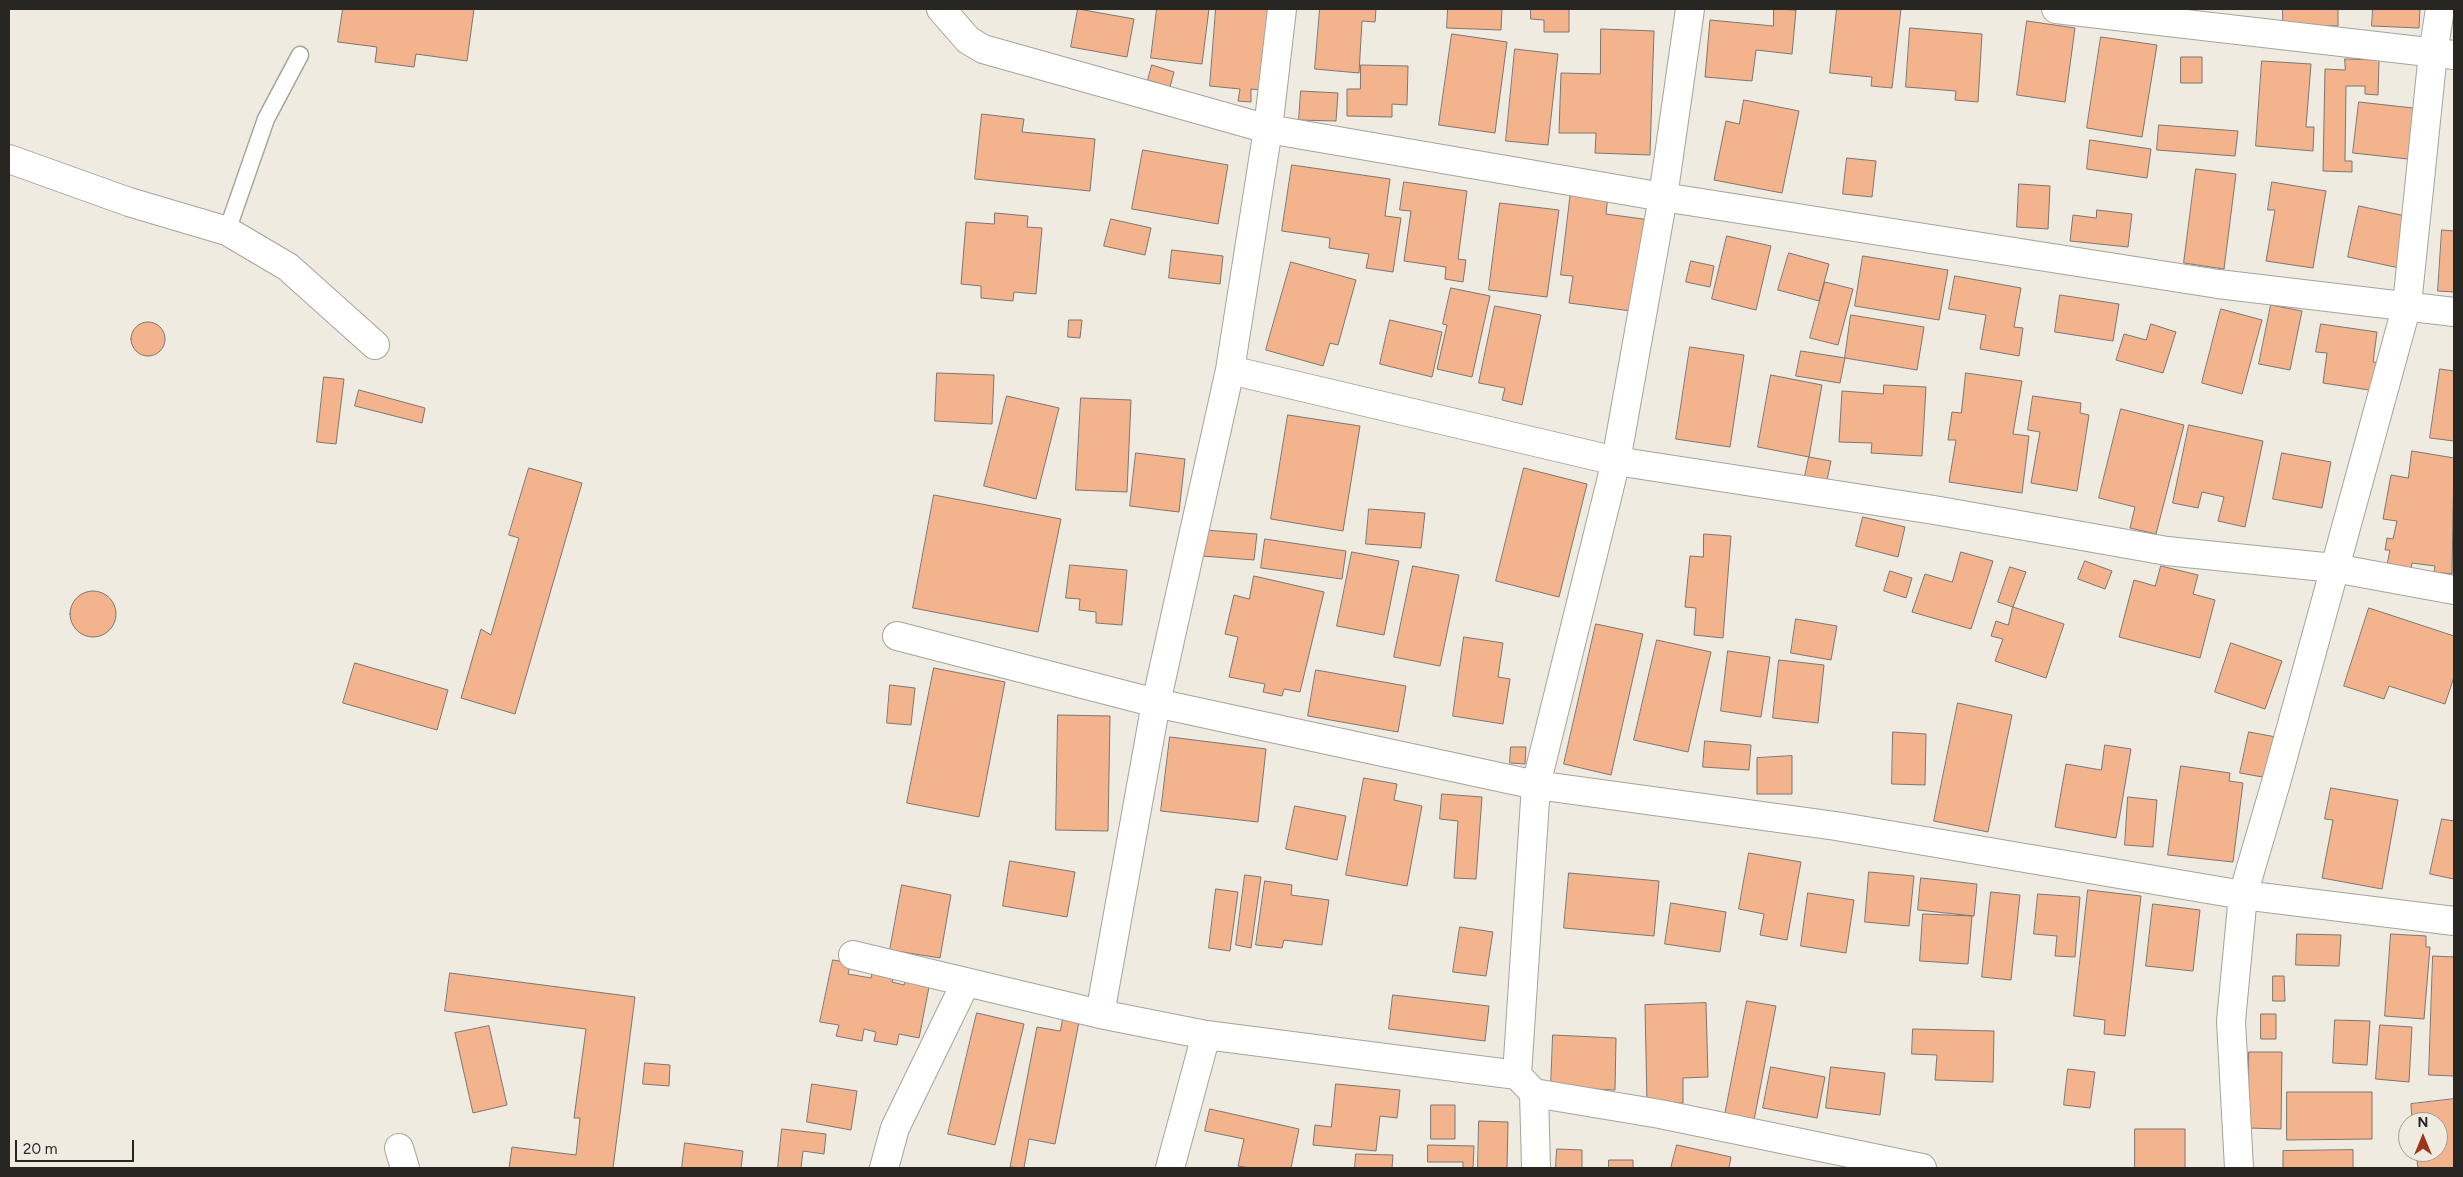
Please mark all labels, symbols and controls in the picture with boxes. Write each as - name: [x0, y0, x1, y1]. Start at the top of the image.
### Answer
- north arrow: [2398, 1112, 2448, 1162]
- text: N: [2418, 1114, 2428, 1131]
- scale bar: [18, 1130, 136, 1162]
- text: 20 m: [23, 1140, 57, 1158]

